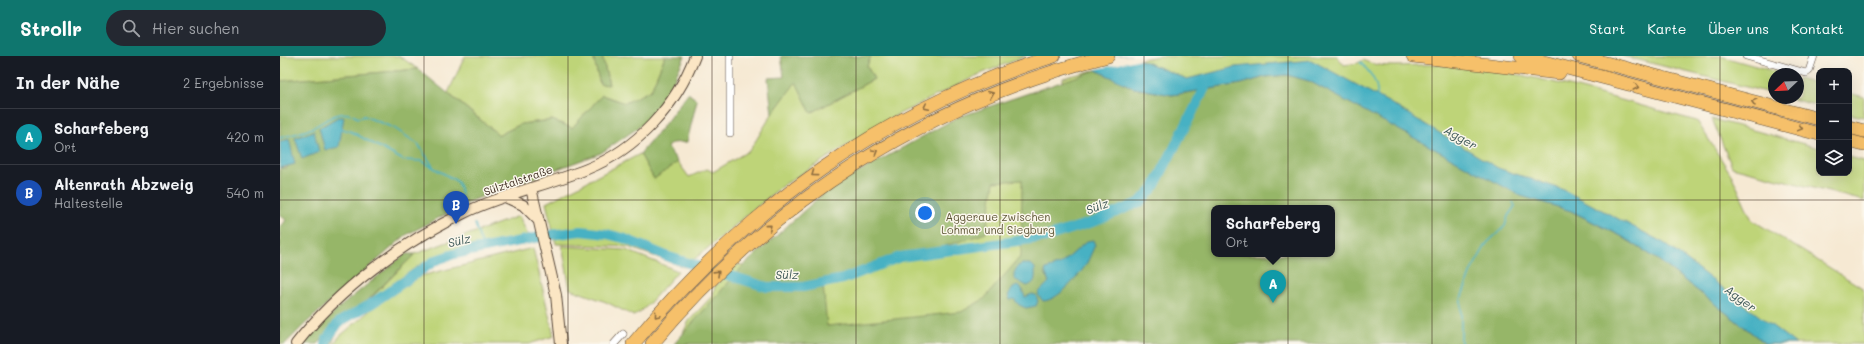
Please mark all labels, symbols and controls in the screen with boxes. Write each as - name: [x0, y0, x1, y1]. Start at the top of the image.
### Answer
- search box: [106, 10, 386, 46]
- text: Strollr: [20, 16, 82, 41]
- icon: search: [120, 17, 142, 39]
- text: Hier suchen: [152, 18, 239, 38]
- text: Start: [1589, 19, 1625, 38]
- text: Karte: [1647, 19, 1686, 38]
- text: Über uns: [1708, 19, 1769, 38]
- text: Kontakt: [1791, 19, 1844, 38]
- north arrow: [1768, 68, 1804, 104]
- map controls: [1816, 68, 1852, 176]
- button: +: [1816, 68, 1852, 104]
- text: In der Nähe: [16, 71, 120, 93]
- text: 2 Ergebnisse: [183, 74, 264, 91]
- one-way arrow: [1633, 82, 1640, 91]
- one-way arrow: [988, 91, 995, 99]
- one-way arrow: [1751, 98, 1758, 107]
- one-way arrow: [923, 102, 930, 110]
- button: −: [1816, 104, 1852, 140]
- text: Scharfeberg: [54, 118, 149, 138]
- water label: Agger: [1442, 121, 1480, 153]
- one-way arrow: [1796, 124, 1803, 132]
- text: A: [24, 128, 34, 145]
- text: 420 m: [227, 128, 264, 145]
- text: Ort: [54, 138, 77, 155]
- button: layers: [1816, 140, 1852, 176]
- one-way arrow: [871, 149, 878, 156]
- street label: Sülztalstraße: [482, 161, 555, 199]
- one-way arrow: [812, 169, 819, 176]
- text: Altenrath Abzweig: [54, 174, 194, 194]
- text: B: [25, 184, 33, 201]
- text: 540 m: [226, 184, 264, 201]
- pin: B: [443, 191, 469, 224]
- text: Haltestelle: [54, 194, 123, 211]
- water label: Sülz: [1083, 194, 1111, 218]
- your location: [915, 203, 935, 223]
- popup: [1211, 205, 1335, 257]
- park label: Aggeraue zwischen Lohmar und Siegburg: [941, 209, 1055, 237]
- text: Scharfeberg: [1226, 213, 1320, 233]
- one-way arrow: [764, 224, 771, 231]
- water label: Sülz: [446, 230, 472, 250]
- text: Ort: [1226, 233, 1248, 250]
- water label: Sülz: [775, 266, 799, 282]
- one-way arrow: [712, 270, 720, 278]
- pin: A: [1260, 270, 1286, 303]
- water label: Agger: [1722, 281, 1760, 315]
- one-way arrow: [654, 310, 661, 318]

